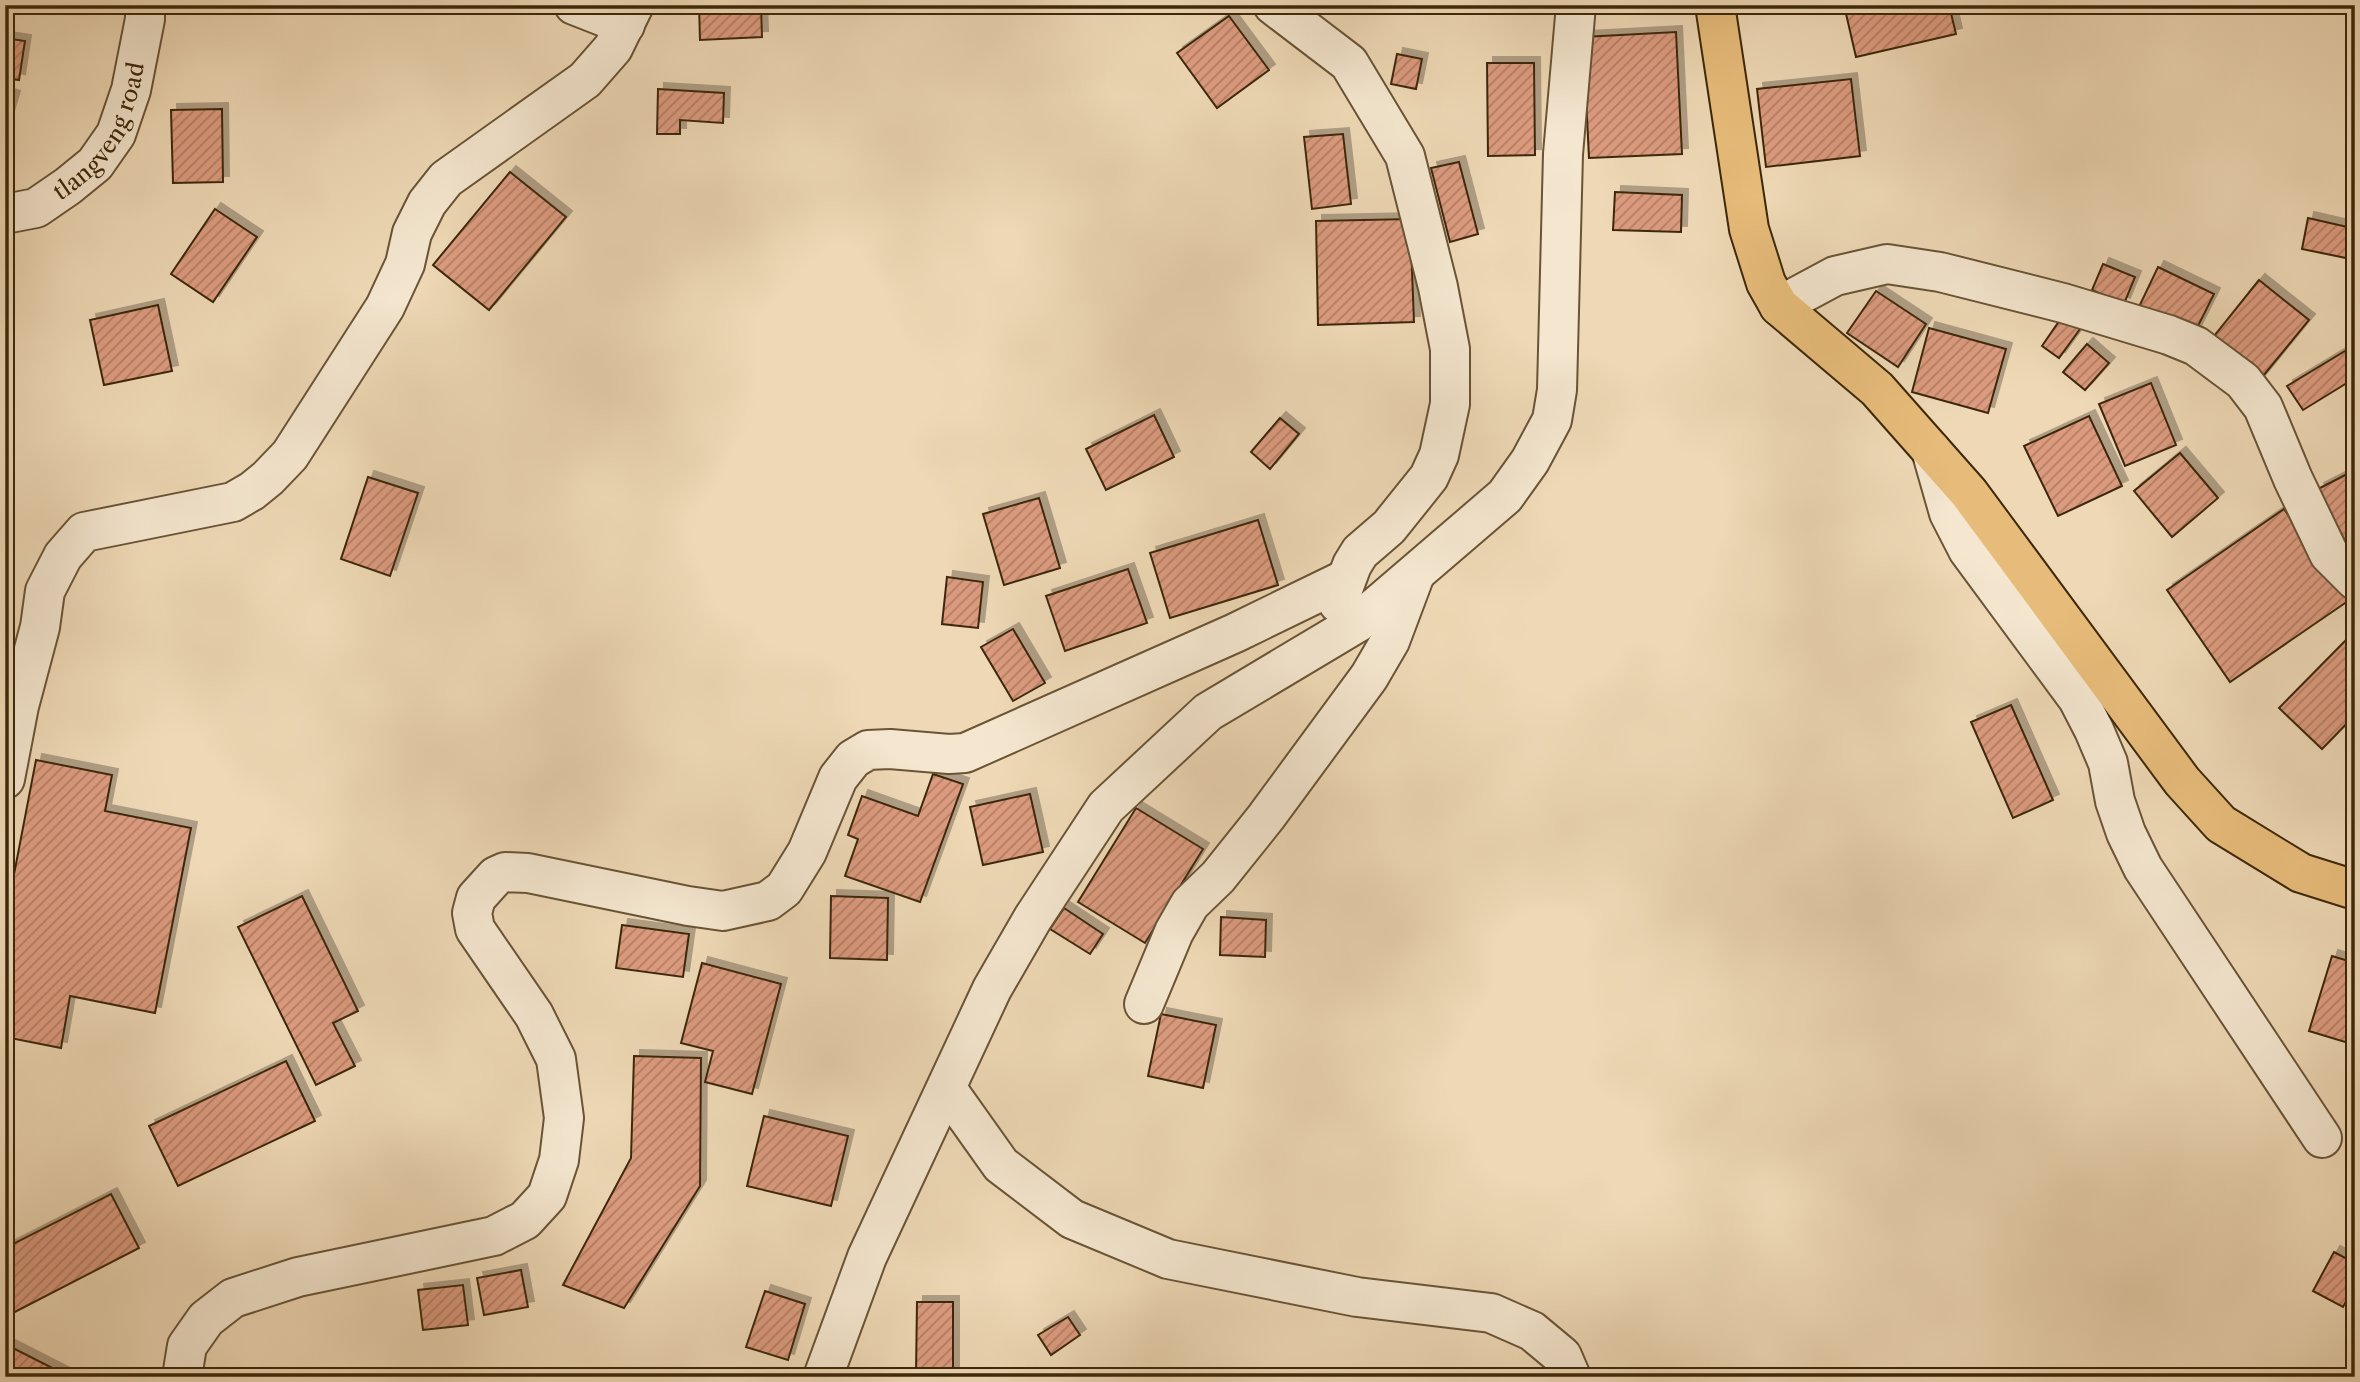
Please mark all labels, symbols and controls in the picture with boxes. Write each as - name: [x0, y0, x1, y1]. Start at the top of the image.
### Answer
- street label: tlangveng road: [48, 60, 150, 206]

